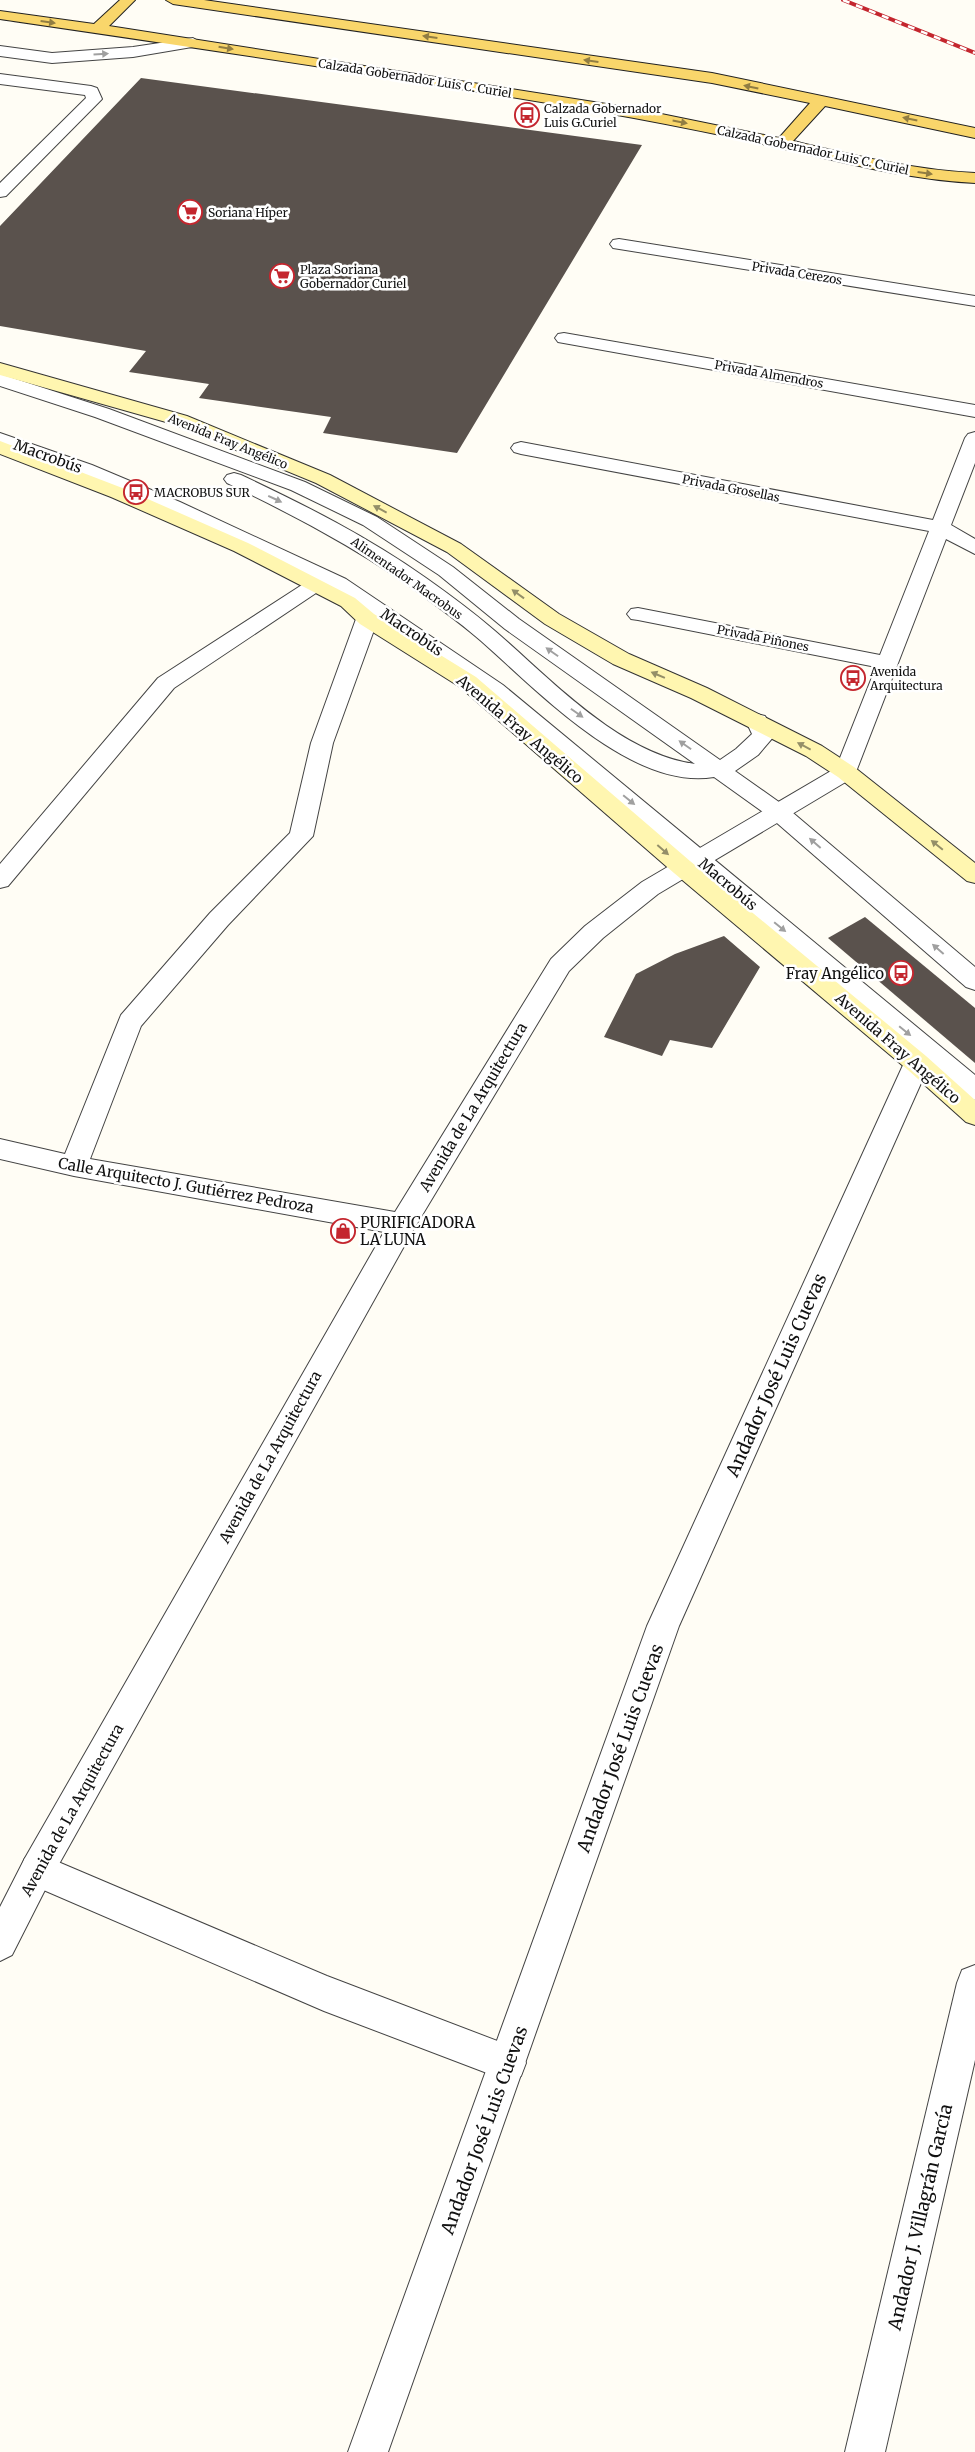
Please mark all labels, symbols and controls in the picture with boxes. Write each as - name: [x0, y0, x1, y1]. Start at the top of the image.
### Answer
- one-way arrow: [41, 18, 57, 26]
- one-way arrow: [421, 33, 437, 41]
- one-way arrow: [219, 44, 235, 52]
- one-way arrow: [93, 50, 109, 58]
- street label: Calzada Gobernador Luis C. Curiel: [317, 55, 513, 101]
- one-way arrow: [582, 56, 598, 64]
- one-way arrow: [743, 82, 759, 90]
- place label: Calzada Gobernador Luis G.Curiel: [544, 101, 662, 130]
- bus stop icon: Calzada Gobernador Luis G.Curiel: [514, 102, 540, 128]
- one-way arrow: [902, 114, 918, 122]
- one-way arrow: [673, 118, 688, 126]
- street label: Calzada Gobernador Luis C. Curiel: [716, 122, 911, 178]
- one-way arrow: [917, 169, 933, 177]
- supermarket icon: Soriana Híper: [177, 199, 203, 225]
- place label: Soriana Híper: [208, 205, 288, 220]
- street label: Privada Cerezos: [751, 258, 843, 288]
- place label: Plaza Soriana Gobernador Curiel: [300, 262, 407, 291]
- supermarket icon: Plaza Soriana Gobernador Curiel: [269, 263, 295, 289]
- street label: Privada Almendros: [713, 357, 825, 391]
- street label: Avenida Fray Angélico: [165, 410, 290, 472]
- street label: Macrobús: [11, 435, 85, 477]
- street label: Privada Grosellas: [681, 471, 781, 505]
- bus stop icon: MACROBUS SUR: [123, 479, 149, 505]
- place label: MACROBUS SUR: [154, 485, 251, 500]
- one-way arrow: [268, 495, 282, 503]
- one-way arrow: [373, 505, 387, 513]
- street label: Alimentador Macrobus: [347, 533, 466, 622]
- one-way arrow: [511, 589, 525, 599]
- street label: Macrobús: [377, 604, 447, 660]
- street label: Privada Piñones: [716, 622, 810, 654]
- one-way arrow: [545, 647, 559, 657]
- place label: Avenida Arquitectura: [869, 664, 943, 693]
- bus stop icon: Avenida Arquitectura: [840, 665, 866, 691]
- street label: Avenida Fray Angélico: [452, 670, 587, 788]
- one-way arrow: [651, 671, 665, 679]
- one-way arrow: [570, 708, 584, 718]
- one-way arrow: [678, 740, 692, 750]
- one-way arrow: [797, 742, 812, 750]
- one-way arrow: [622, 795, 635, 806]
- one-way arrow: [808, 838, 821, 849]
- one-way arrow: [931, 839, 944, 850]
- one-way arrow: [657, 845, 670, 856]
- street label: Macrobús: [695, 854, 761, 914]
- one-way arrow: [773, 922, 786, 933]
- one-way arrow: [932, 944, 944, 955]
- bus stop icon: Fray Angélico: [888, 960, 914, 986]
- place label: Fray Angélico: [786, 964, 884, 983]
- street label: Avenida Fray Angélico: [831, 988, 965, 1108]
- street label: Avenida de La Arquitectura: [414, 1019, 531, 1196]
- one-way arrow: [899, 1025, 912, 1036]
- street label: Calle Arquitecto J. Gutiérrez Pedroza: [57, 1153, 315, 1217]
- place label: PURIFICADORA LA LUNA: [360, 1213, 476, 1249]
- shop icon: PURIFICADORA LA LUNA: [330, 1218, 356, 1244]
- street label: Andador José Luis Cuevas: [720, 1270, 831, 1481]
- street label: Avenida de La Arquitectura: [214, 1368, 325, 1547]
- street label: Andador José Luis Cuevas: [571, 1640, 669, 1856]
- street label: Avenida de La Arquitectura: [16, 1721, 127, 1900]
- street label: Andador José Luis Cuevas: [435, 2022, 533, 2238]
- street label: Andador J. Villagrán García: [883, 2101, 957, 2333]

